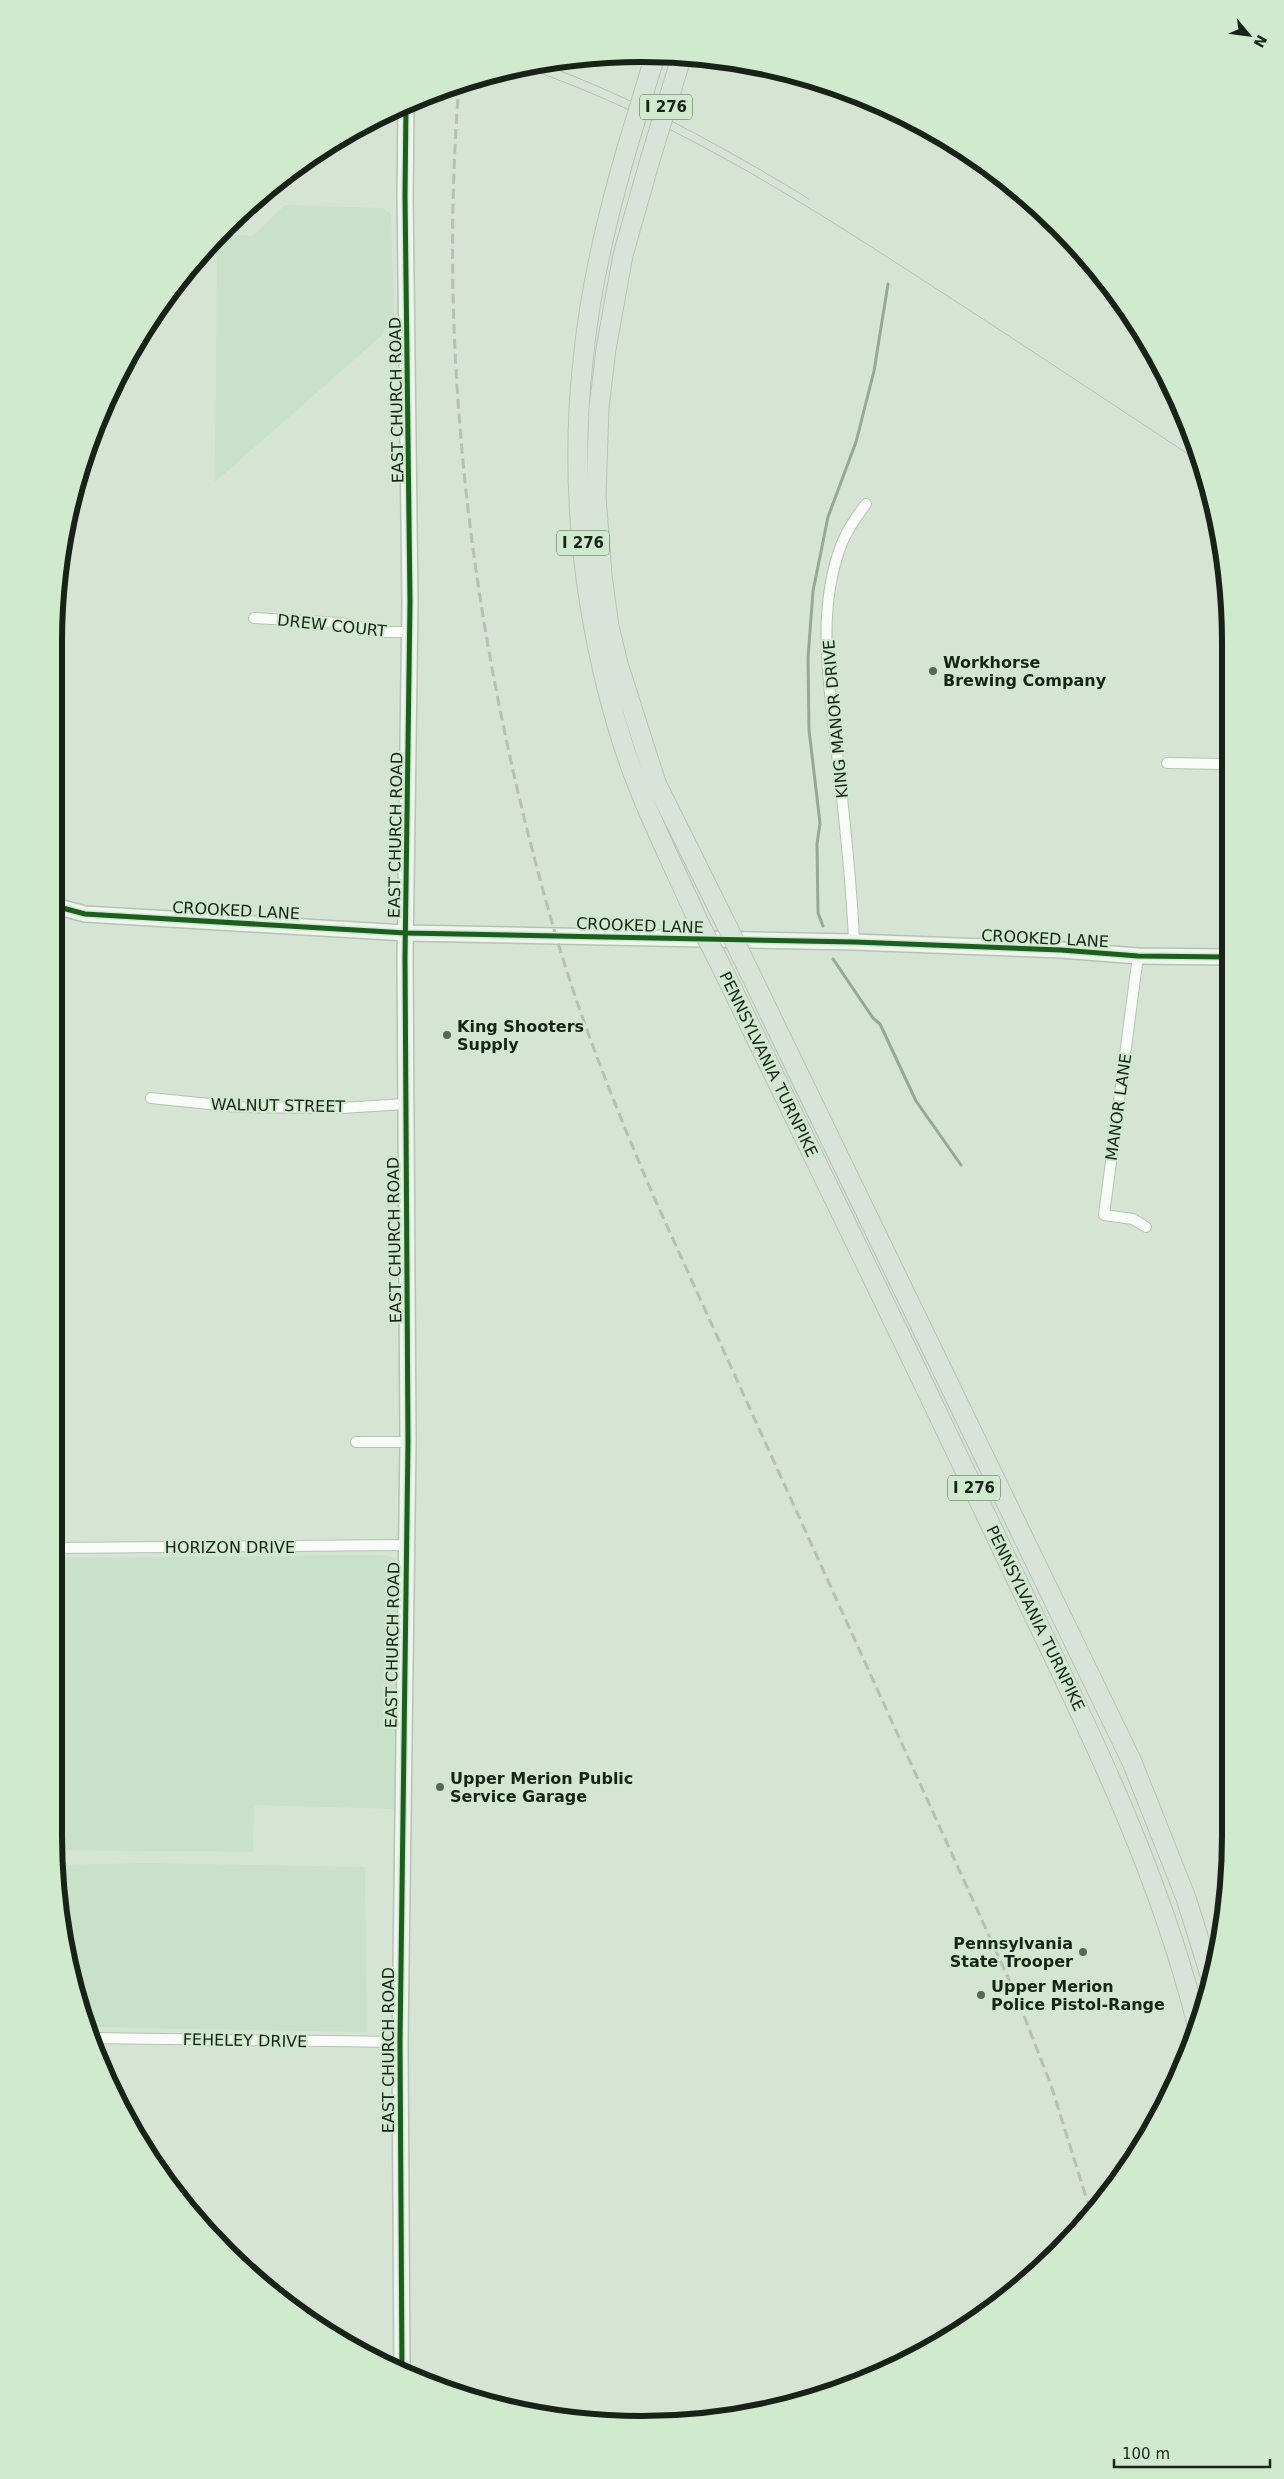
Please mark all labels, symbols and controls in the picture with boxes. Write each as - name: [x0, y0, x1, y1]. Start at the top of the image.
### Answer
- north arrow: [1224, 10, 1274, 60]
- text: N: [1251, 32, 1270, 50]
- road number: I 276: [640, 94, 692, 120]
- street label: EAST CHURCH ROAD: [386, 317, 407, 483]
- road number: I 276: [557, 530, 609, 556]
- street label: DREW COURT: [276, 610, 388, 641]
- street label: KING MANOR DRIVE: [819, 639, 852, 799]
- place label: Workhorse Brewing Company: [943, 653, 1107, 690]
- marker: Workhorse Brewing Company: [927, 665, 939, 677]
- street label: EAST CHURCH ROAD: [385, 752, 406, 918]
- street label: CROOKED LANE: [172, 898, 300, 923]
- street label: CROOKED LANE: [576, 914, 704, 937]
- street label: CROOKED LANE: [981, 926, 1109, 951]
- street label: PENNSYLVANIA TURNPIKE: [715, 968, 822, 1160]
- place label: King Shooters Supply: [457, 1017, 584, 1054]
- marker: King Shooters Supply: [441, 1029, 453, 1041]
- street label: MANOR LANE: [1102, 1052, 1135, 1162]
- street label: WALNUT STREET: [211, 1095, 346, 1116]
- street label: EAST CHURCH ROAD: [384, 1157, 405, 1323]
- road number: I 276: [948, 1476, 1000, 1500]
- street label: PENNSYLVANIA TURNPIKE: [982, 1522, 1089, 1714]
- street label: HORIZON DRIVE: [165, 1538, 295, 1557]
- street label: EAST CHURCH ROAD: [382, 1562, 403, 1728]
- place label: Upper Merion Public Service Garage: [450, 1769, 633, 1806]
- marker: Upper Merion Public Service Garage: [434, 1781, 446, 1793]
- place label: Pennsylvania State Trooper: [950, 1934, 1073, 1971]
- marker: Pennsylvania State Trooper: [1077, 1946, 1089, 1958]
- street label: EAST CHURCH ROAD: [379, 1967, 398, 2133]
- place label: Upper Merion Police Pistol-Range: [991, 1977, 1165, 2014]
- marker: Upper Merion Police Pistol-Range: [975, 1989, 987, 2001]
- street label: FEHELEY DRIVE: [183, 2030, 307, 2051]
- scale bar: [1114, 2436, 1270, 2468]
- text: 100 m: [1122, 2445, 1170, 2463]

